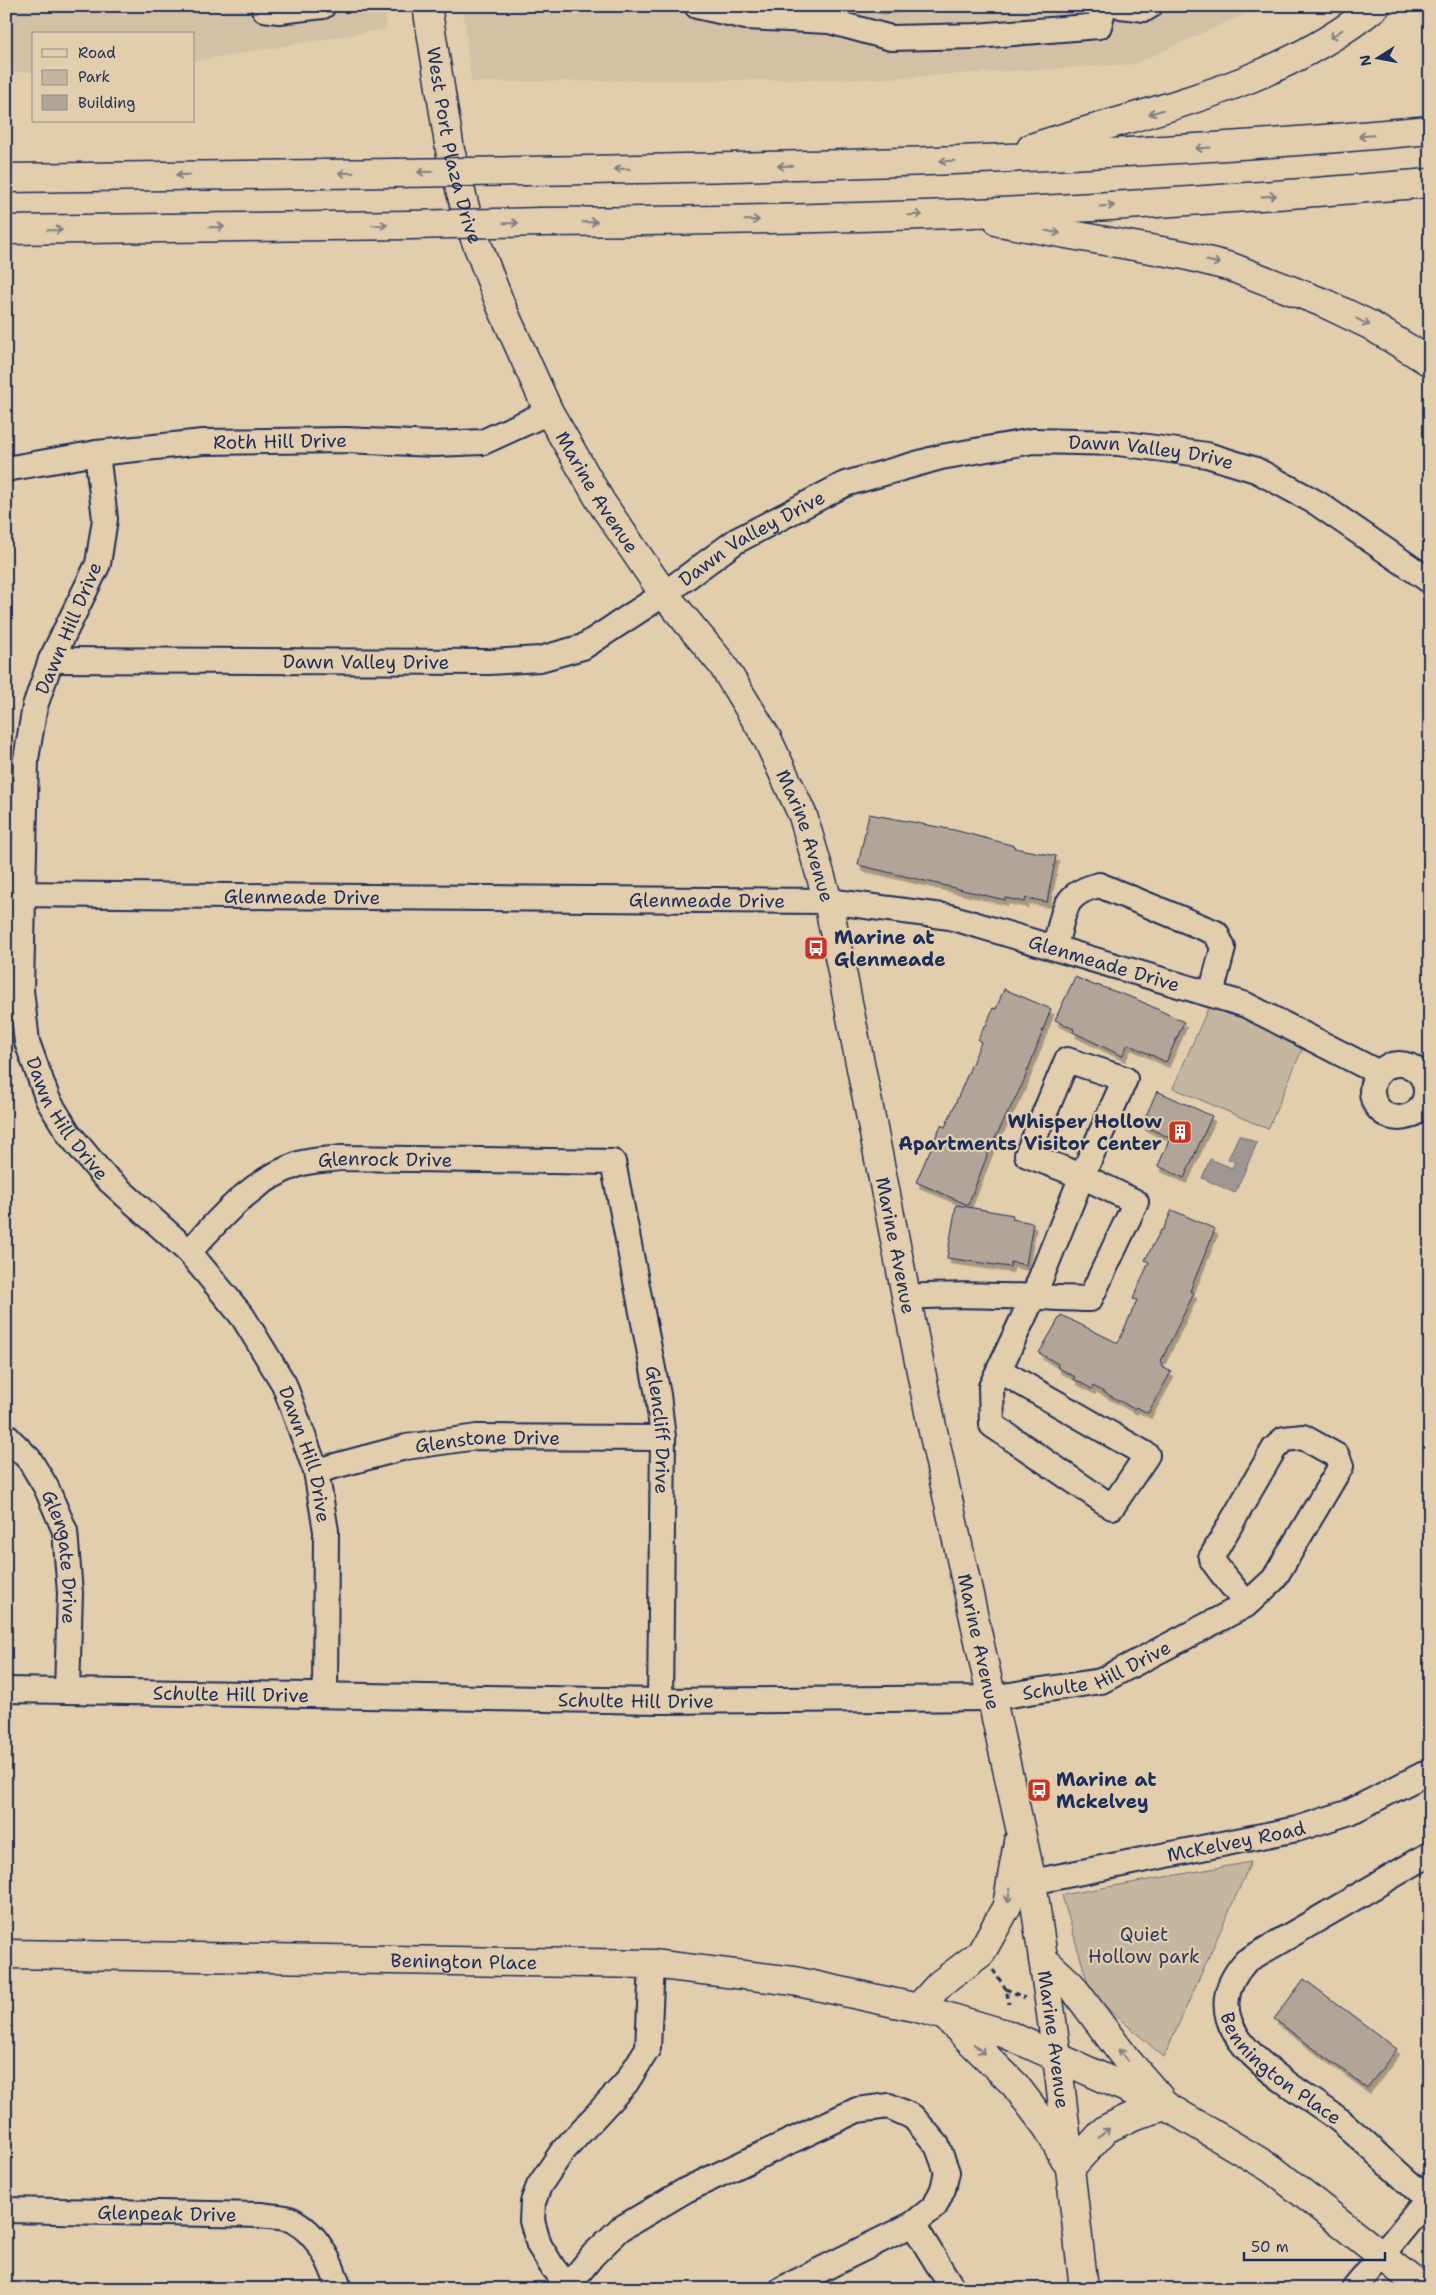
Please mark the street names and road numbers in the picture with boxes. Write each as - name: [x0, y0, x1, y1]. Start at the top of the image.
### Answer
- street label: West Port Plaza Drive: [421, 45, 488, 248]
- street label: Marine Avenue: [550, 427, 644, 558]
- street label: Roth Hill Drive: [213, 428, 347, 455]
- street label: Dawn Valley Drive: [1068, 430, 1237, 475]
- street label: Dawn Valley Drive: [674, 485, 829, 592]
- street label: Dawn Hill Drive: [29, 558, 108, 698]
- street label: Dawn Valley Drive: [283, 649, 449, 675]
- street label: Marine Avenue: [770, 766, 840, 905]
- street label: Glenmeade Drive: [224, 884, 380, 910]
- street label: Glenmeade Drive: [629, 887, 785, 914]
- street label: Glenmeade Drive: [1026, 929, 1183, 998]
- street label: Dawn Hill Drive: [20, 1053, 114, 1186]
- street label: Glenrock Drive: [317, 1146, 453, 1173]
- street label: Marine Avenue: [870, 1175, 921, 1316]
- street label: Glencliff Drive: [640, 1363, 675, 1494]
- street label: Dawn Hill Drive: [273, 1383, 336, 1524]
- street label: Glenstone Drive: [413, 1425, 560, 1459]
- street label: Glengate Drive: [36, 1486, 82, 1624]
- street label: Marine Avenue: [952, 1571, 1006, 1712]
- street label: Schulte Hill Drive: [1021, 1635, 1175, 1706]
- street label: Schulte Hill Drive: [153, 1680, 309, 1708]
- street label: Schulte Hill Drive: [558, 1687, 714, 1714]
- street label: McKelvey Road: [1165, 1815, 1309, 1868]
- street label: Benington Place: [390, 1948, 538, 1975]
- street label: Marine Avenue: [1032, 1969, 1075, 2110]
- street label: Bennington Place: [1214, 2009, 1347, 2130]
- street label: Glenpeak Drive: [97, 2200, 237, 2228]

